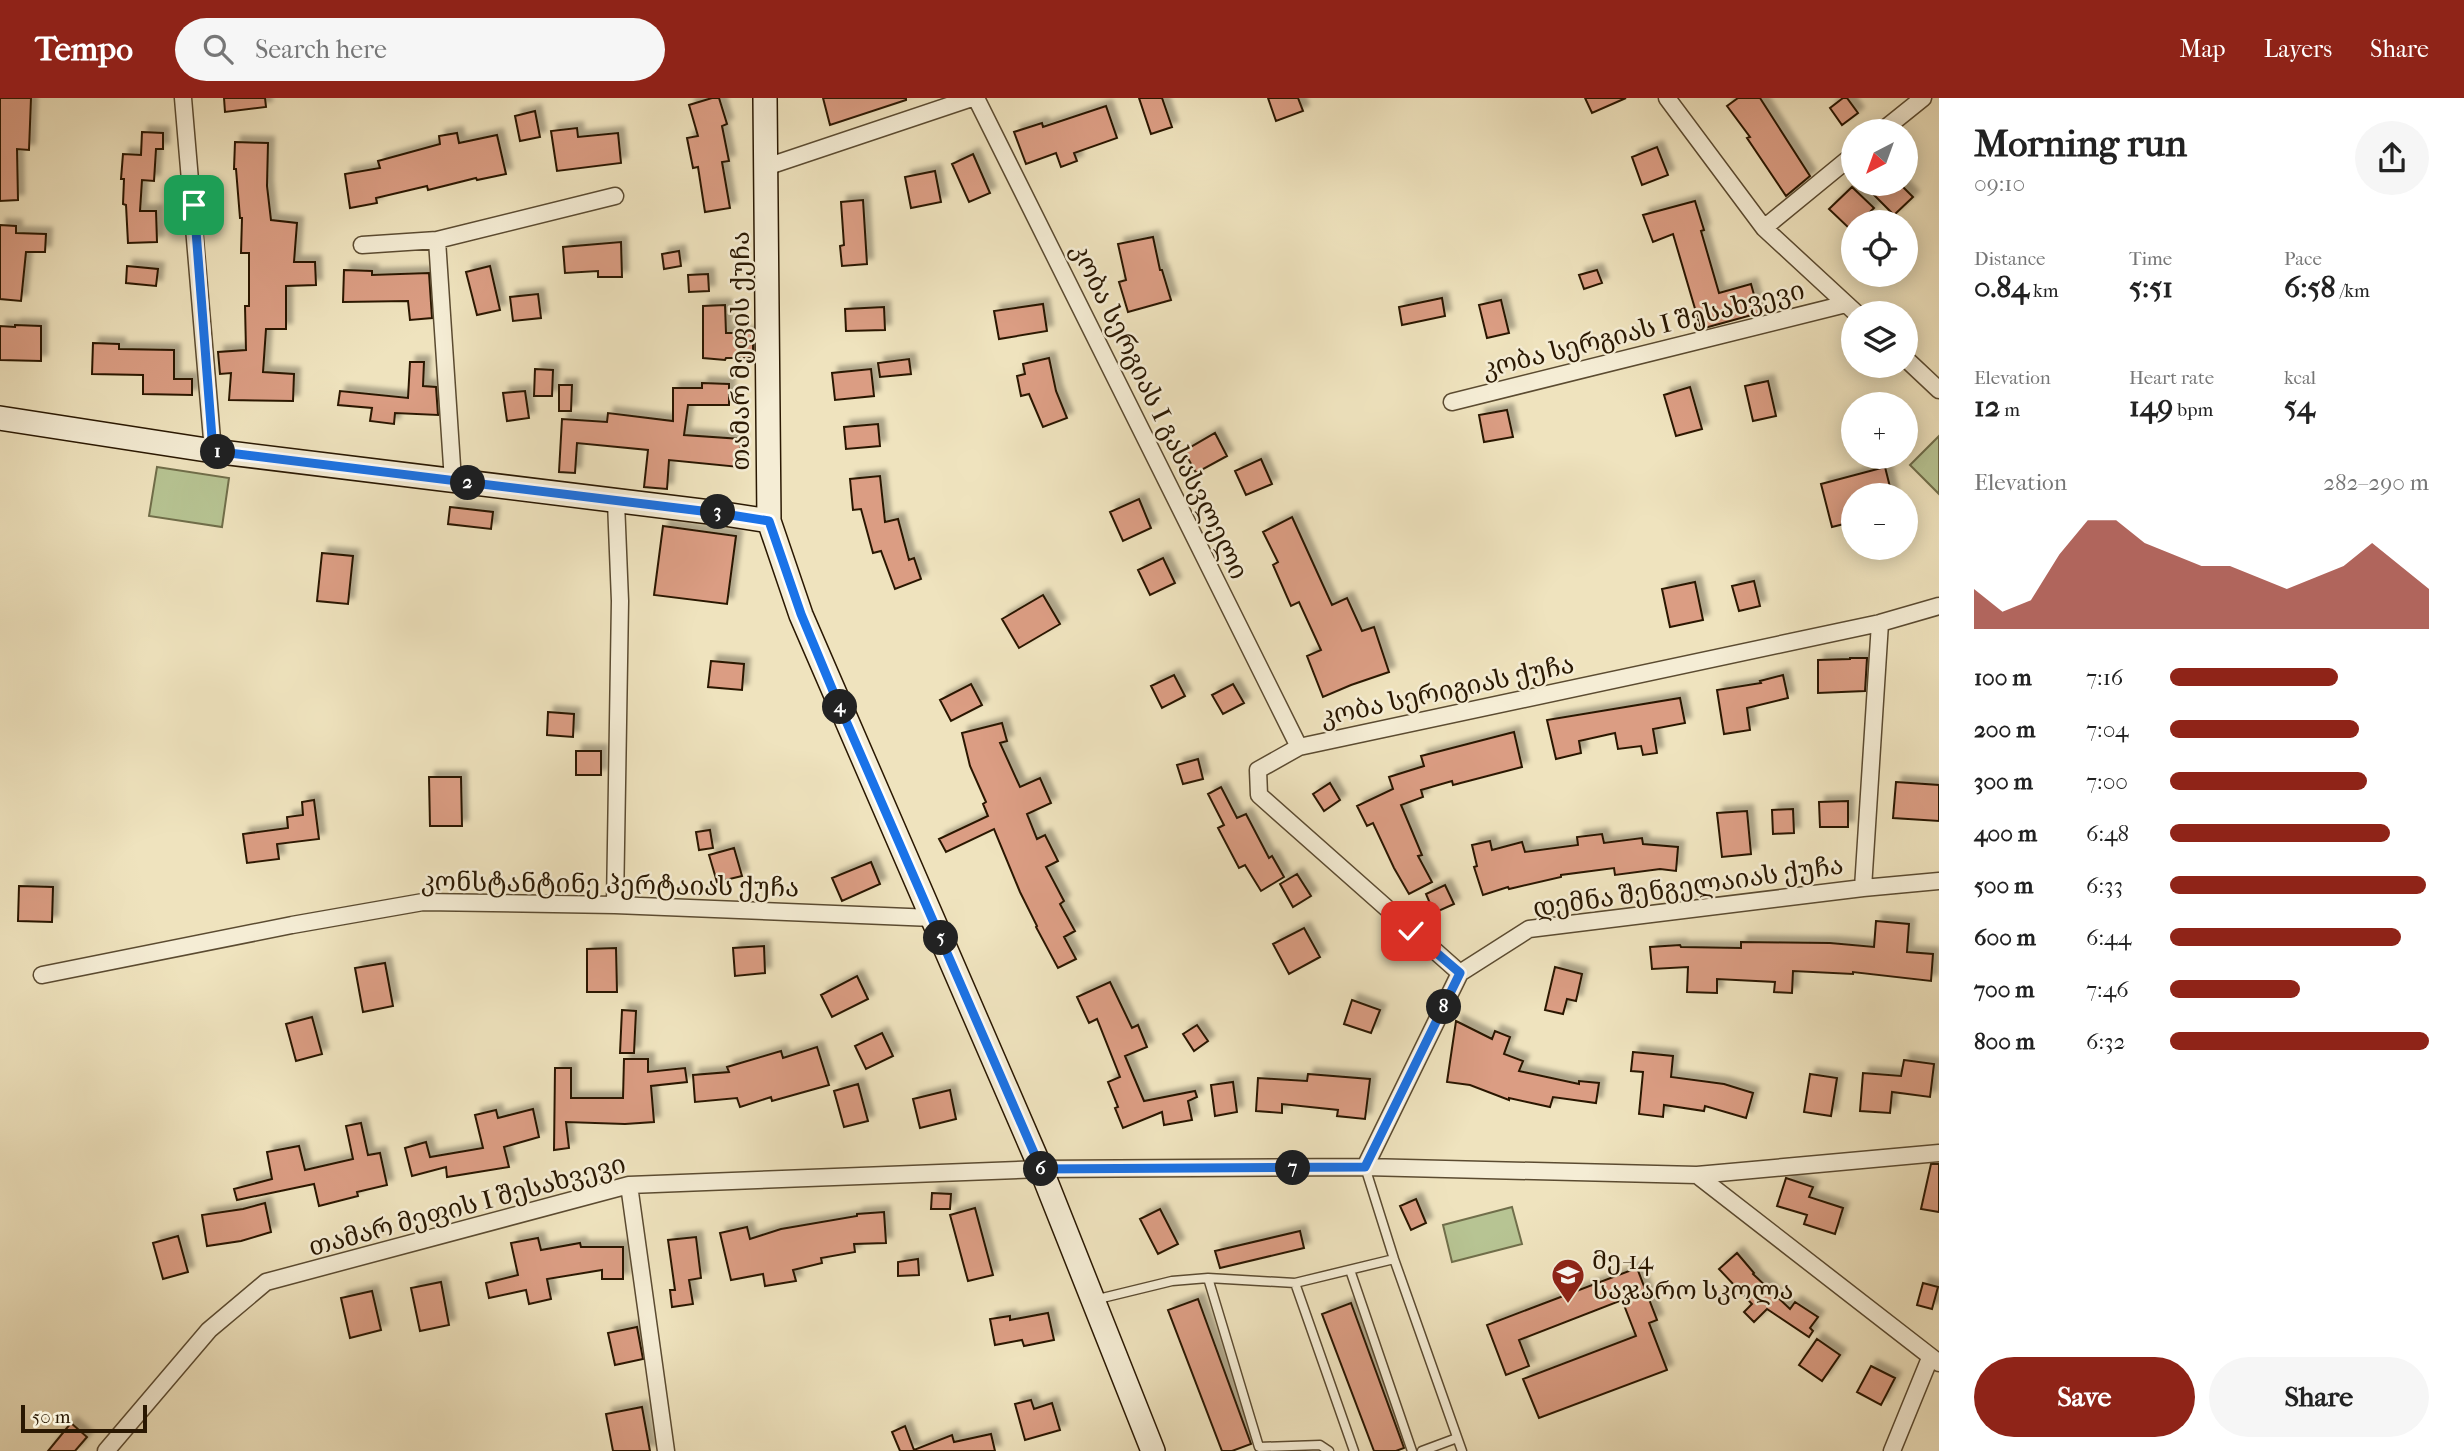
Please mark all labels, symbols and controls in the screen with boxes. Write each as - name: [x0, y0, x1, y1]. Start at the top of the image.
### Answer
- search box: [175, 18, 665, 81]
- text: Tempo: [35, 30, 133, 69]
- icon: search: [199, 30, 237, 68]
- text: Search here: [255, 34, 387, 65]
- text: Map: [2180, 35, 2226, 63]
- text: Layers: [2264, 35, 2332, 63]
- text: Share: [2370, 35, 2429, 63]
- north arrow: [1841, 119, 1918, 196]
- map controls: [1841, 119, 1918, 560]
- text: Morning run: [1974, 121, 2187, 166]
- button: share: [2355, 121, 2429, 195]
- text: 09:10: [1974, 170, 2025, 197]
- pin: [164, 175, 224, 235]
- icon: arrive: [175, 186, 213, 224]
- button: locate: [1841, 210, 1918, 287]
- street label: თამარ მეფის ქუჩა: [725, 231, 756, 471]
- street label: კობა სერგიას I გასასვლელი: [1064, 238, 1255, 584]
- text: Distance: [1974, 248, 2045, 270]
- text: Time: [2129, 248, 2172, 270]
- text: Pace: [2284, 248, 2322, 270]
- text: 0.84: [1974, 270, 2029, 305]
- text: 5:51: [2129, 270, 2173, 305]
- text: 6:58: [2284, 270, 2336, 305]
- street label: კობა სერგიას I შესახვევი: [1479, 274, 1808, 385]
- text: km: [2029, 280, 2059, 302]
- text: /km: [2336, 280, 2370, 302]
- button: layers: [1841, 301, 1918, 378]
- text: Elevation: [1974, 367, 2051, 389]
- text: Heart rate: [2129, 367, 2214, 389]
- text: kcal: [2284, 367, 2316, 389]
- text: 12: [1974, 389, 2000, 424]
- text: 149: [2129, 389, 2173, 424]
- text: 54: [2284, 389, 2315, 424]
- button: +: [1841, 392, 1918, 469]
- text: m: [2000, 399, 2020, 421]
- text: bpm: [2173, 399, 2213, 421]
- pin: 1: [200, 434, 235, 470]
- text: 1: [214, 440, 221, 462]
- pin: 2: [450, 466, 486, 500]
- text: Elevation: [1974, 469, 2067, 496]
- text: 282–290 m: [2323, 469, 2429, 496]
- text: 2: [463, 471, 472, 493]
- button: −: [1841, 483, 1918, 560]
- pin: 3: [700, 494, 736, 530]
- text: 3: [714, 500, 721, 522]
- street label: კობა სერიგიას ქუჩა: [1317, 648, 1577, 733]
- text: 100 m: [1974, 664, 2032, 691]
- text: 7:16: [2086, 664, 2123, 691]
- pin: 4: [822, 690, 858, 724]
- text: 4: [834, 695, 845, 717]
- text: 200 m: [1974, 716, 2035, 743]
- text: 7:04: [2086, 716, 2129, 743]
- text: 300 m: [1974, 768, 2033, 795]
- text: 7:00: [2086, 768, 2128, 795]
- text: 400 m: [1974, 820, 2037, 847]
- text: 6:48: [2086, 820, 2129, 847]
- street label: დემნა შენგელაიას ქუჩა: [1531, 849, 1845, 924]
- street label: კონსტანტინე პერტაიას ქუჩა: [421, 866, 799, 903]
- text: 500 m: [1974, 872, 2033, 899]
- text: 6:33: [2086, 872, 2123, 899]
- pin: [1381, 901, 1441, 961]
- icon: check: [1392, 912, 1430, 950]
- pin: 5: [923, 920, 958, 956]
- text: 600 m: [1974, 924, 2036, 951]
- text: 6:44: [2086, 924, 2131, 951]
- text: 5: [936, 926, 945, 948]
- text: 700 m: [1974, 976, 2034, 1003]
- text: 7:46: [2086, 976, 2129, 1003]
- pin: 8: [1426, 990, 1462, 1024]
- text: 8: [1439, 995, 1448, 1017]
- text: 800 m: [1974, 1028, 2035, 1055]
- text: 6:32: [2086, 1028, 2125, 1055]
- street label: თამარ მეფის I შესახვევი: [305, 1148, 629, 1263]
- pin: 7: [1276, 1150, 1310, 1186]
- pin: 6: [1024, 1152, 1058, 1186]
- text: 7: [1288, 1156, 1297, 1178]
- text: 6: [1035, 1157, 1046, 1179]
- place label: მე-14 საჯარო სკოლა: [1592, 1245, 1794, 1306]
- school or university icon: მე-14 საჯარო სკოლა: [1549, 1256, 1587, 1305]
- button: Save: [1974, 1357, 2195, 1437]
- button: Share: [2209, 1357, 2429, 1437]
- scale bar: [21, 1402, 147, 1434]
- text: 50 m: [32, 1406, 71, 1428]

